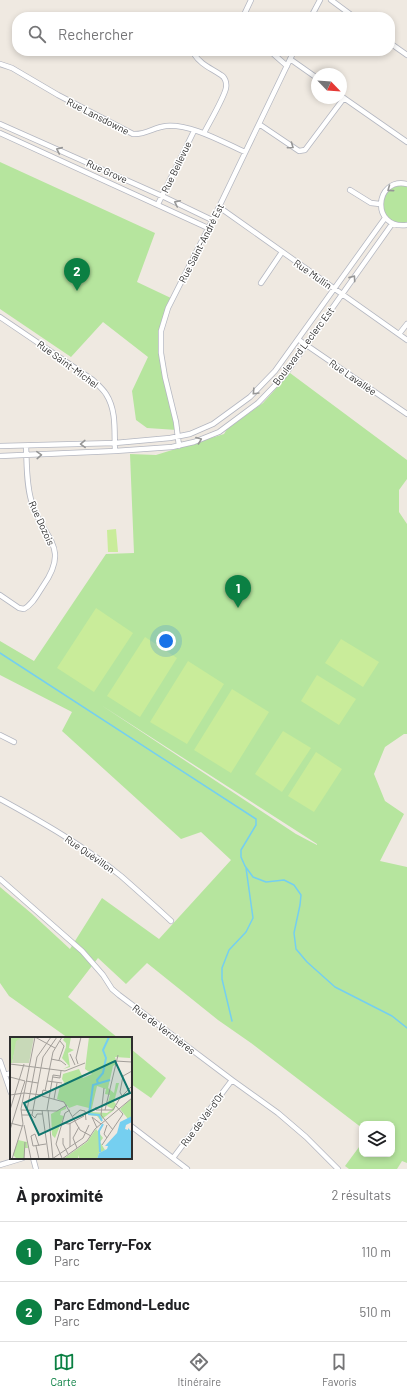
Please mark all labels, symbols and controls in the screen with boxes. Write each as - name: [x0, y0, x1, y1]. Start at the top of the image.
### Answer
- search box: [12, 12, 395, 56]
- icon: search: [26, 23, 48, 45]
- text: Rechercher: [58, 25, 134, 43]
- north arrow: [311, 68, 347, 104]
- street label: Rue Lansdowne: [65, 95, 131, 137]
- street label: Rue Bellevue: [158, 139, 194, 195]
- one-way arrow: [287, 141, 294, 148]
- one-way arrow: [55, 147, 63, 155]
- street label: Rue Grove: [85, 157, 129, 185]
- one-way arrow: [387, 184, 394, 191]
- one-way arrow: [174, 200, 181, 208]
- street label: Rue Saint-André Est: [176, 201, 226, 285]
- street label: Rue Mullin: [292, 257, 334, 291]
- pin: 2: [64, 258, 90, 291]
- one-way arrow: [348, 275, 356, 282]
- street label: Boulevard Leclerc Est: [270, 304, 336, 387]
- street label: Rue Saint-Michel: [35, 338, 101, 390]
- street label: Rue Lavallée: [327, 356, 379, 398]
- one-way arrow: [252, 387, 260, 395]
- one-way arrow: [195, 437, 202, 445]
- one-way arrow: [80, 440, 86, 448]
- one-way arrow: [36, 450, 42, 459]
- street label: Rue Dozois: [26, 499, 58, 547]
- pin: 1: [225, 575, 251, 608]
- your location: [156, 631, 176, 651]
- street label: Rue Quévillon: [63, 832, 117, 876]
- street label: Rue de Verchères: [130, 1002, 198, 1057]
- inset map: [10, 1037, 132, 1159]
- street label: Rue de Val-d'Or: [178, 1089, 227, 1149]
- map controls: [359, 1121, 395, 1157]
- button: layers: [359, 1121, 395, 1157]
- text: À proximité: [16, 1185, 103, 1205]
- text: 2 résultats: [331, 1187, 391, 1203]
- text: Parc Terry-Fox: [54, 1235, 151, 1253]
- text: 1: [27, 1244, 31, 1260]
- text: 110 m: [361, 1244, 391, 1260]
- text: Parc: [54, 1253, 80, 1269]
- text: Parc Edmond-Leduc: [54, 1295, 190, 1313]
- text: 2: [25, 1304, 33, 1320]
- text: 510 m: [359, 1304, 391, 1320]
- text: Parc: [54, 1313, 80, 1329]
- tab: Carte: [50, 1351, 77, 1388]
- tab: Itinéraire: [177, 1351, 221, 1388]
- tab: Favoris: [322, 1351, 357, 1388]

